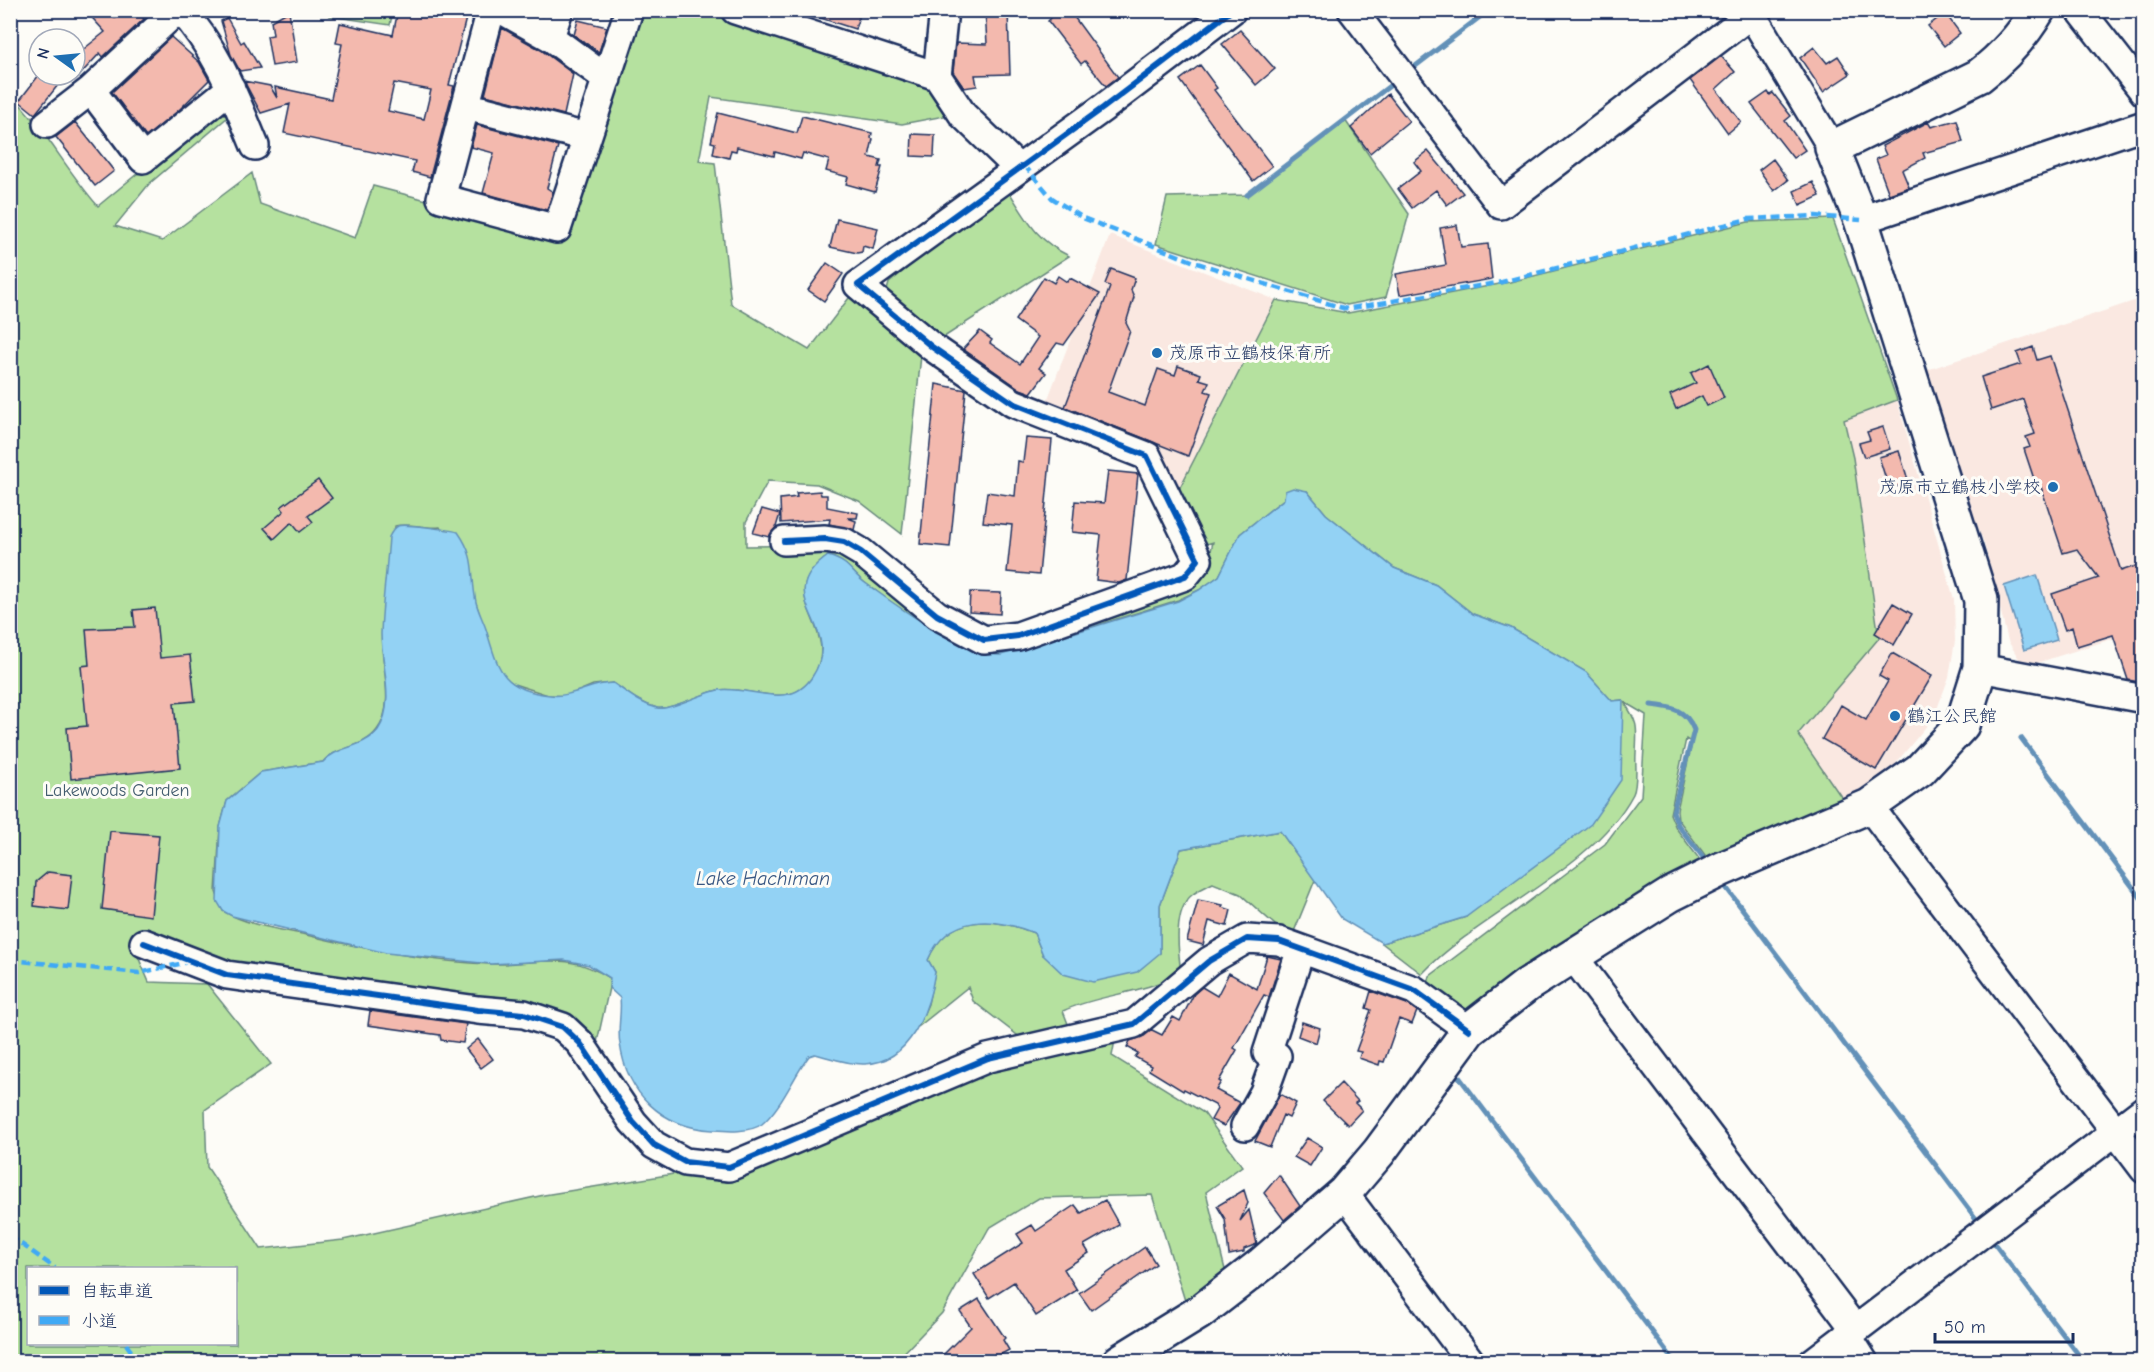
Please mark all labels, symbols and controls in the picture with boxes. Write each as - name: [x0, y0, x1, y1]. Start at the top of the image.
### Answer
- north arrow: [27, 27, 87, 87]
- text: N: [33, 46, 54, 61]
- place label: 茂原市立鶴枝保育所: [1169, 343, 1331, 364]
- marker: 茂原市立鶴枝保育所: [1150, 346, 1164, 360]
- place label: 茂原市立鶴枝小学校: [1879, 477, 2041, 498]
- marker: 茂原市立鶴枝小学校: [2046, 480, 2060, 494]
- place label: 鶴江公民館: [1907, 706, 1997, 727]
- marker: 鶴江公民館: [1888, 709, 1902, 723]
- park label: Lakewoods Garden: [44, 780, 190, 801]
- water label: Lake Hachiman: [696, 867, 830, 890]
- legend: [27, 1267, 237, 1345]
- text: 自転車道: [81, 1281, 153, 1302]
- scale bar: [1935, 1306, 2073, 1344]
- text: 小道: [81, 1311, 117, 1332]
- text: 50 m: [1944, 1317, 1986, 1338]

